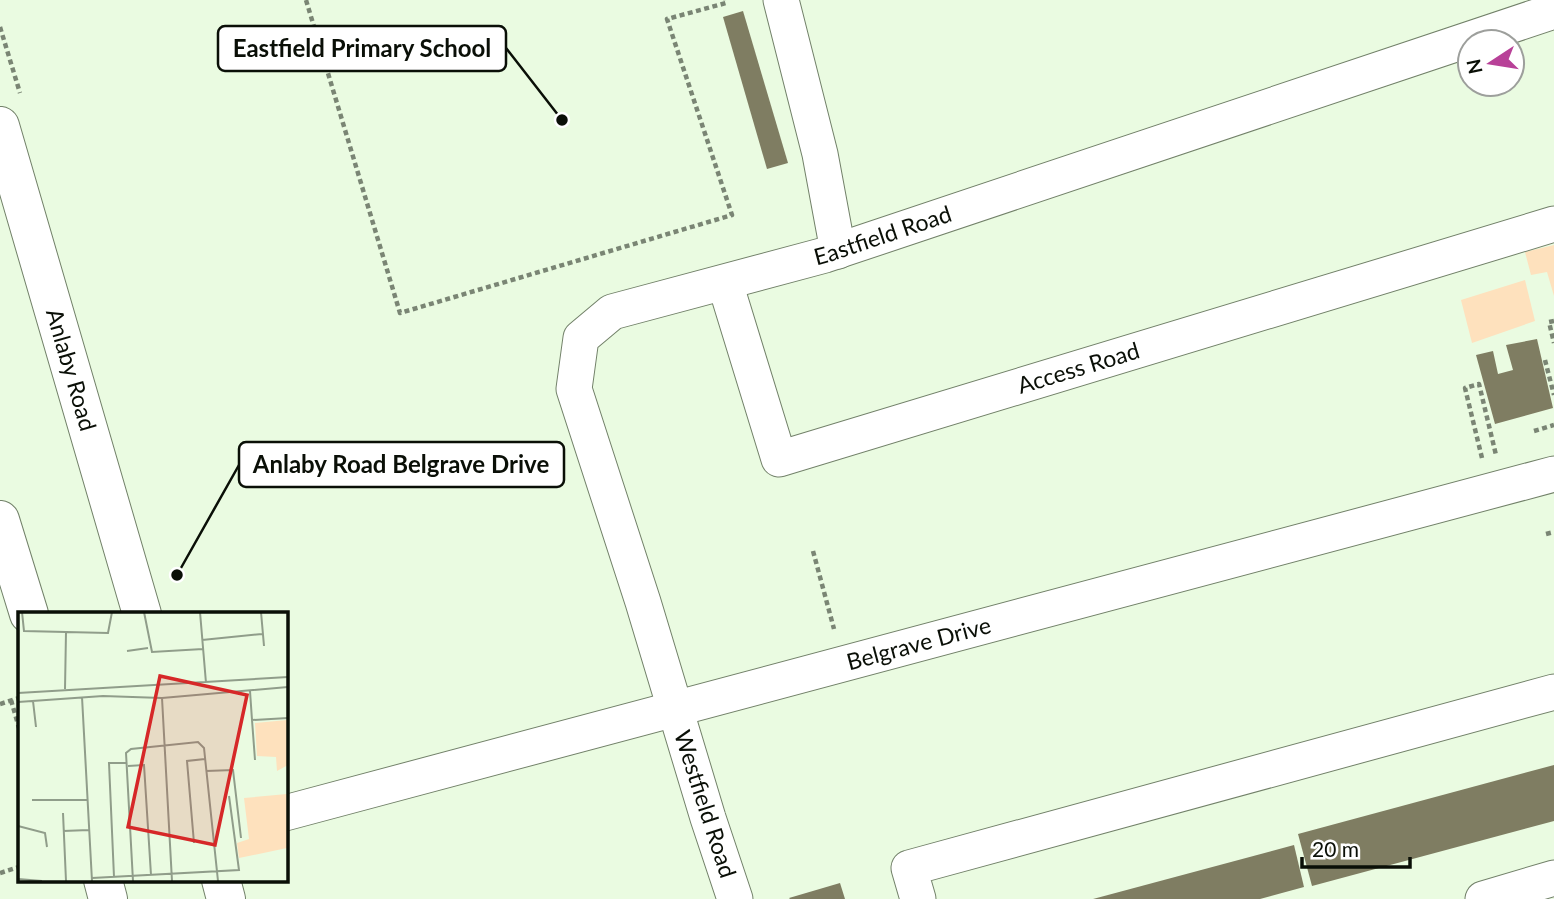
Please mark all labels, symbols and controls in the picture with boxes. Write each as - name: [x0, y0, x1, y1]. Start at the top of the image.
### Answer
- callout: Eastfield Primary School: [218, 26, 506, 71]
- north arrow: [1456, 28, 1526, 98]
- text: Eastfield Primary School: [233, 33, 491, 62]
- text: N: [1461, 57, 1487, 76]
- street label: Eastfield Road: [811, 199, 955, 270]
- street label: Anlaby Road: [41, 305, 103, 434]
- street label: Access Road: [1014, 336, 1142, 399]
- callout: Anlaby Road Belgrave Drive: [239, 442, 564, 487]
- text: Anlaby Road Belgrave Drive: [252, 449, 549, 478]
- street label: Belgrave Drive: [843, 610, 994, 675]
- inset map: [18, 612, 287, 881]
- street label: Westfield Road: [669, 726, 743, 881]
- scale bar: [1302, 825, 1410, 869]
- text: 20 m: [1312, 836, 1359, 861]

